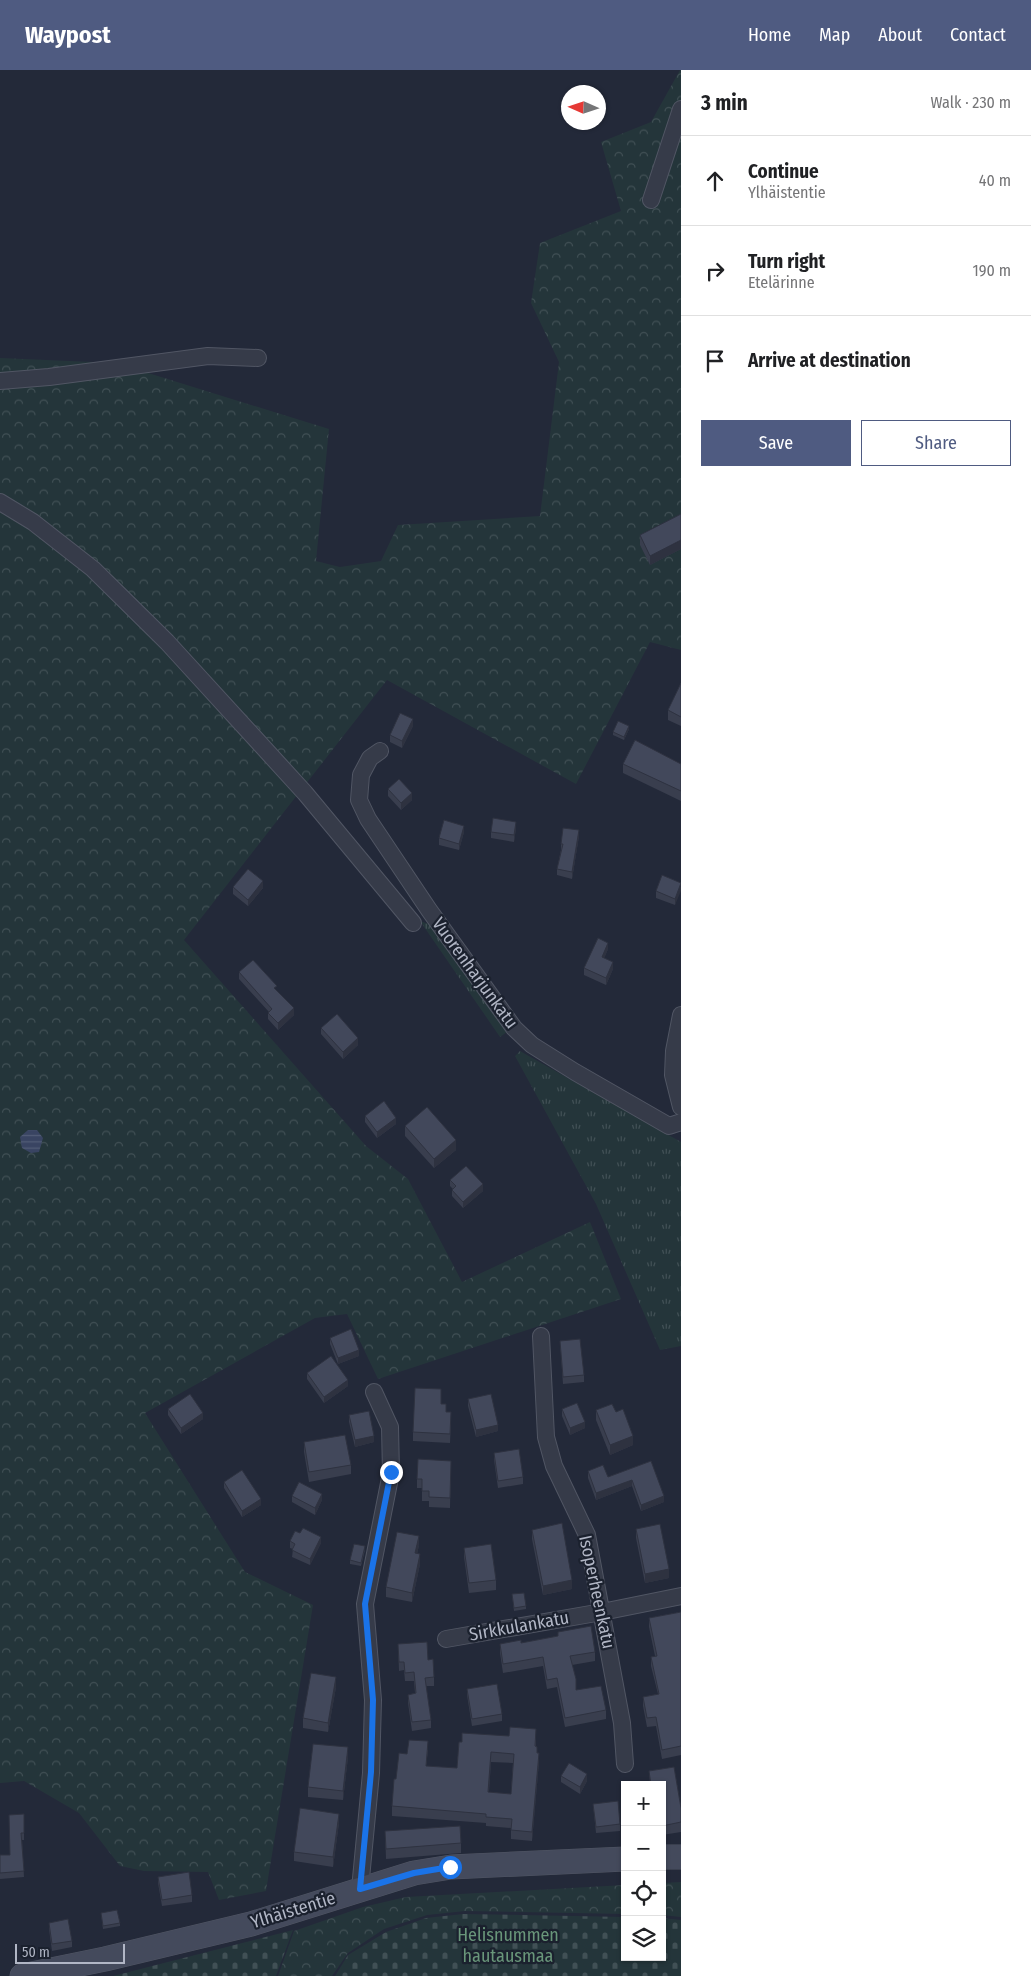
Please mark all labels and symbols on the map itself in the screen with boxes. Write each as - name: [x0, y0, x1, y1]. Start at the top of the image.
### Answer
- north arrow: [561, 85, 606, 130]
- street label: Vuorenharjunkatu: [427, 913, 523, 1033]
- route end: [380, 1461, 403, 1484]
- street label: Isoperheenkatu: [574, 1533, 620, 1651]
- street label: Sirkkulankatu: [467, 1606, 571, 1646]
- route start: [439, 1856, 462, 1879]
- street label: Ylhäistentie: [248, 1887, 338, 1933]
- park label: Helisnummen hautausmaa: [457, 1924, 559, 1967]
- scale bar: [15, 1941, 125, 1964]

